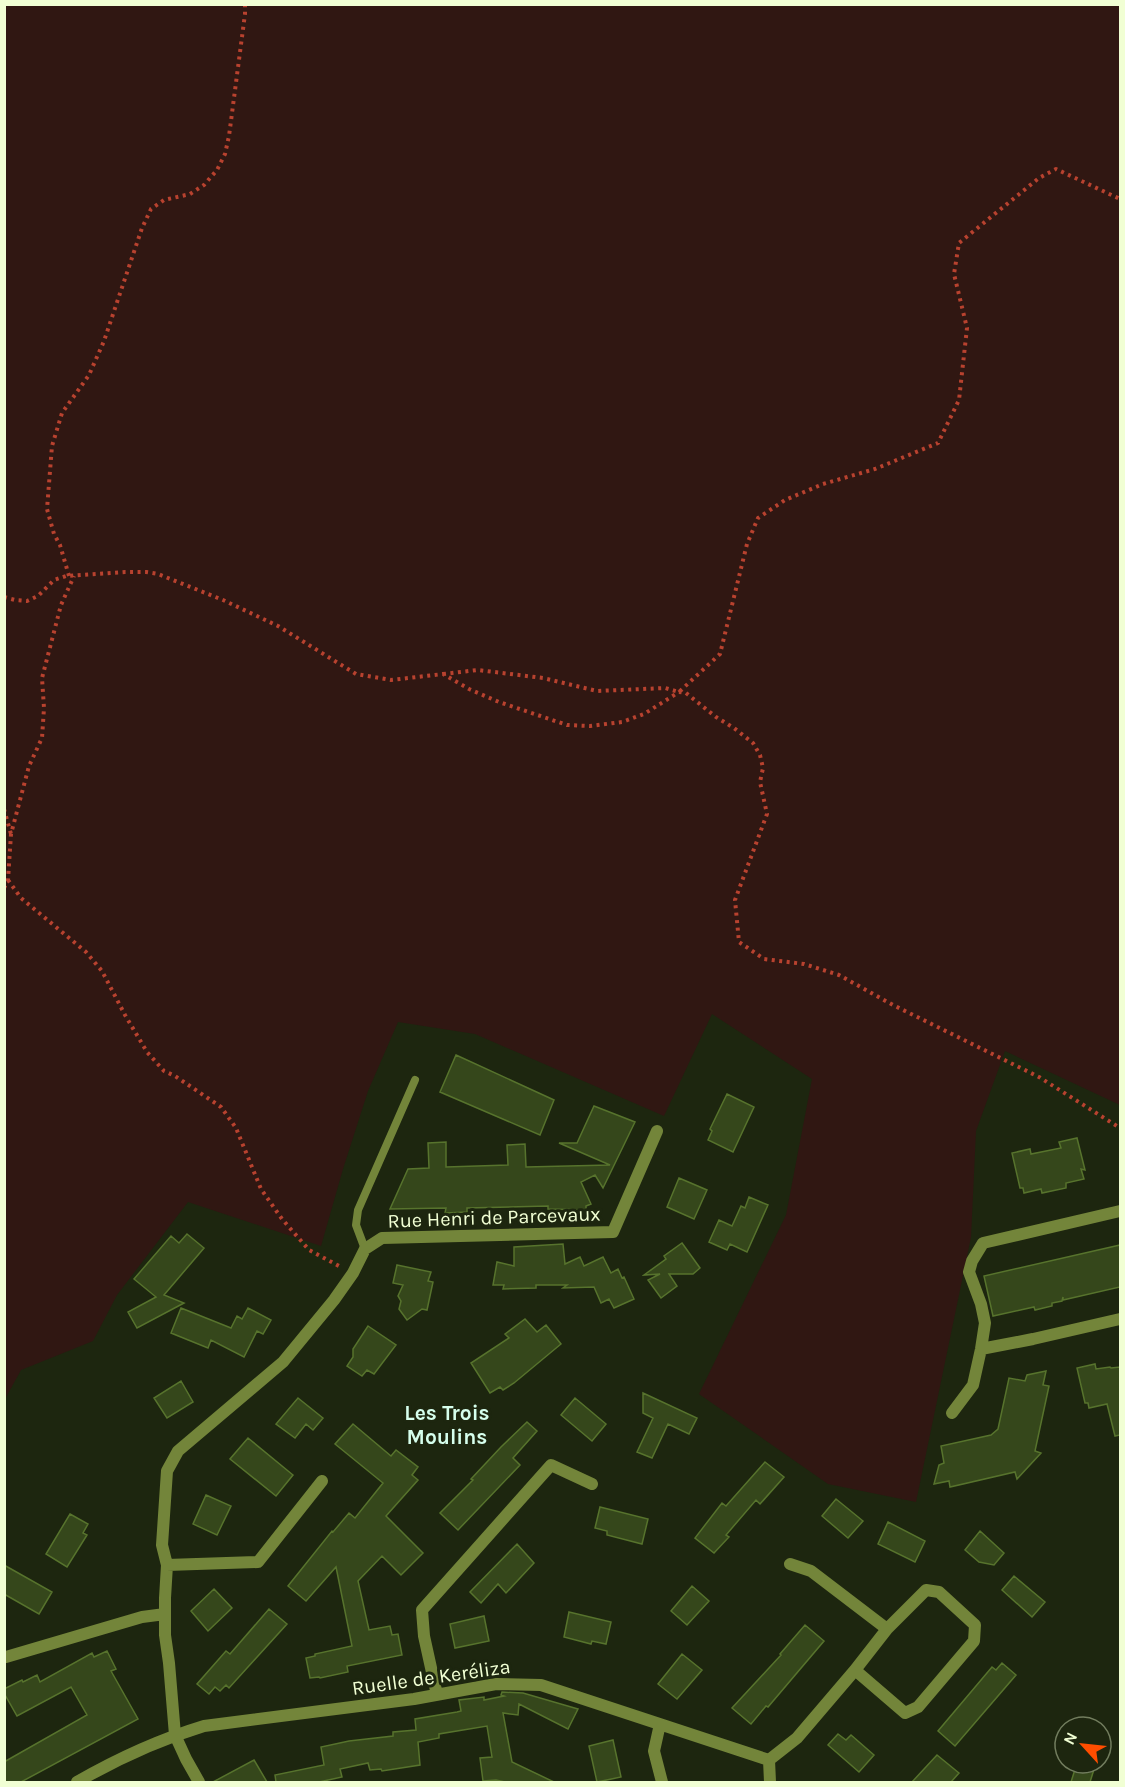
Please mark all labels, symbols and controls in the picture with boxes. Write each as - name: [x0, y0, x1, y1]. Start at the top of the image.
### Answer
- street label: Rue Henri de Parcevaux: [387, 1202, 601, 1233]
- district label: Les Trois Moulins: [404, 1401, 490, 1449]
- street label: Ruelle de Keréliza: [350, 1655, 512, 1700]
- north arrow: [1053, 1715, 1113, 1775]
- text: N: [1059, 1729, 1081, 1748]

